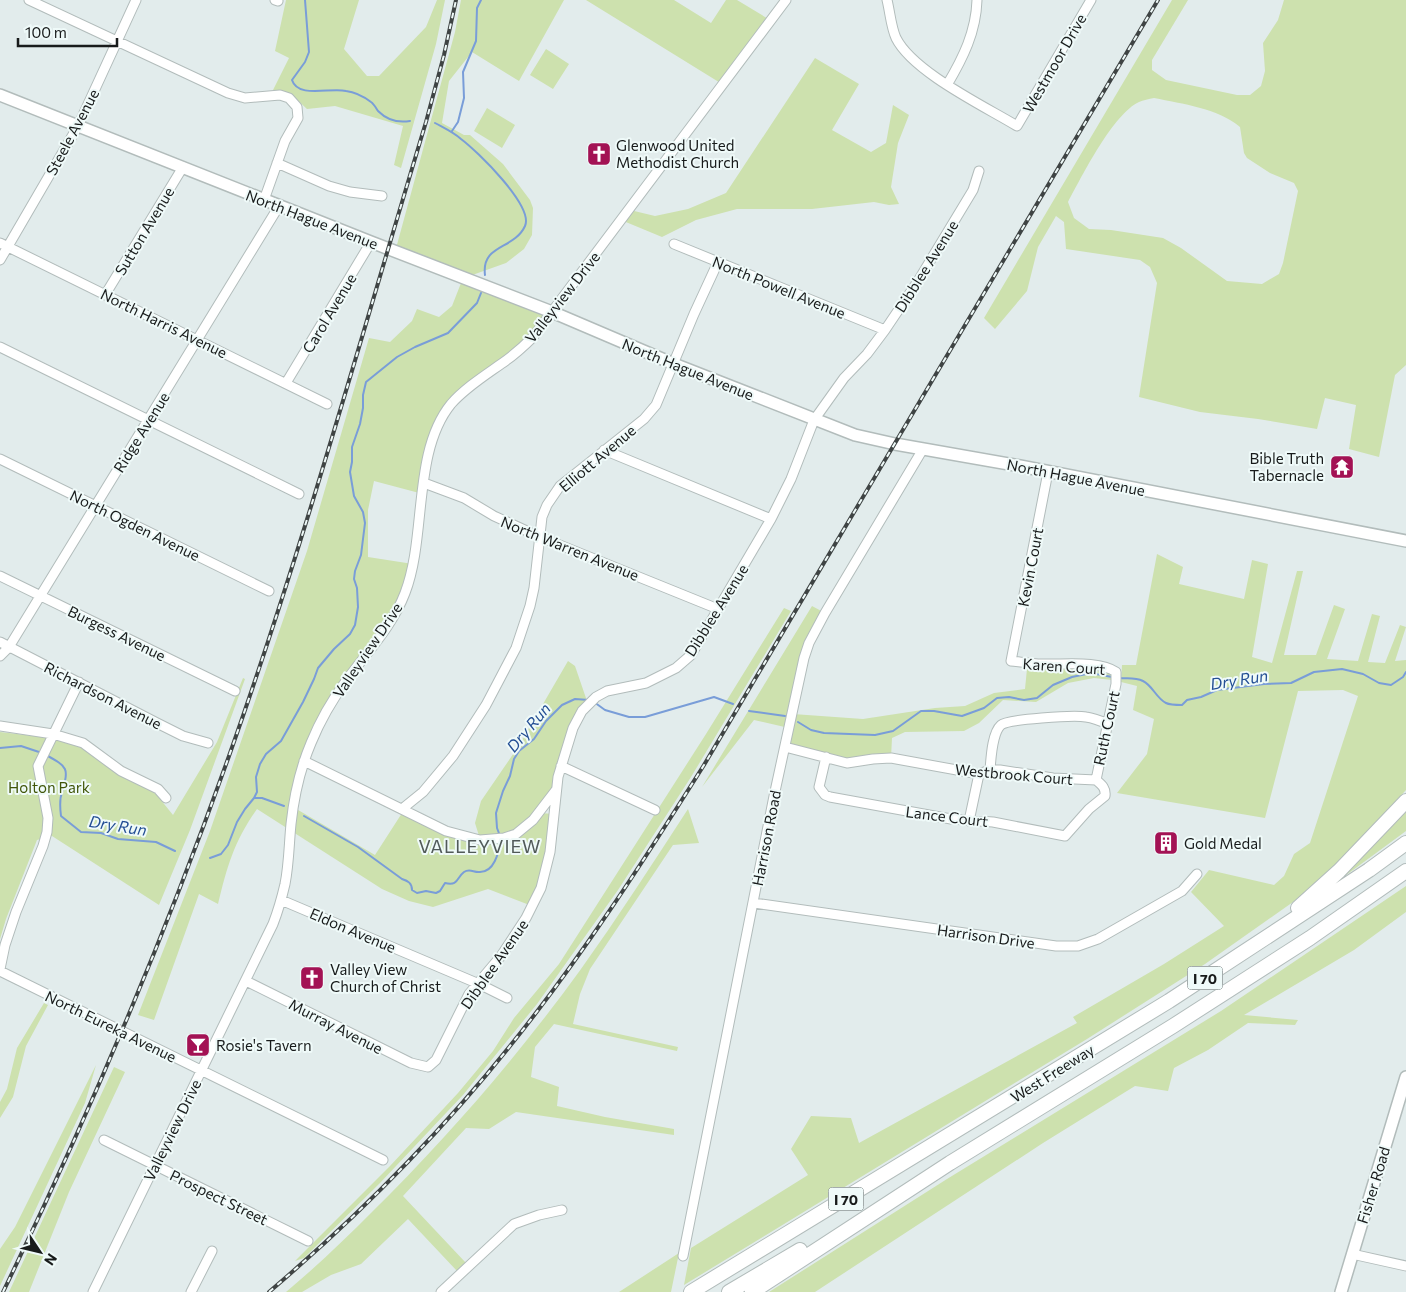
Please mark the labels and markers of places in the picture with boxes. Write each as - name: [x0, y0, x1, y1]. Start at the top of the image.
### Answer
- place label: Glenwood United Methodist Church: [616, 136, 739, 171]
- church icon: Glenwood United Methodist Church: [586, 141, 612, 167]
- place label: Bible Truth Tabernacle: [1249, 449, 1324, 484]
- temple icon: Bible Truth Tabernacle: [1329, 454, 1355, 480]
- building icon: Gold Medal: [1153, 830, 1179, 856]
- place label: Gold Medal: [1184, 834, 1262, 852]
- place label: Valley View Church of Christ: [330, 960, 441, 995]
- church icon: Valley View Church of Christ: [299, 965, 325, 991]
- bar icon: Rosie's Tavern: [185, 1032, 211, 1058]
- place label: Rosie's Tavern: [216, 1036, 312, 1054]

